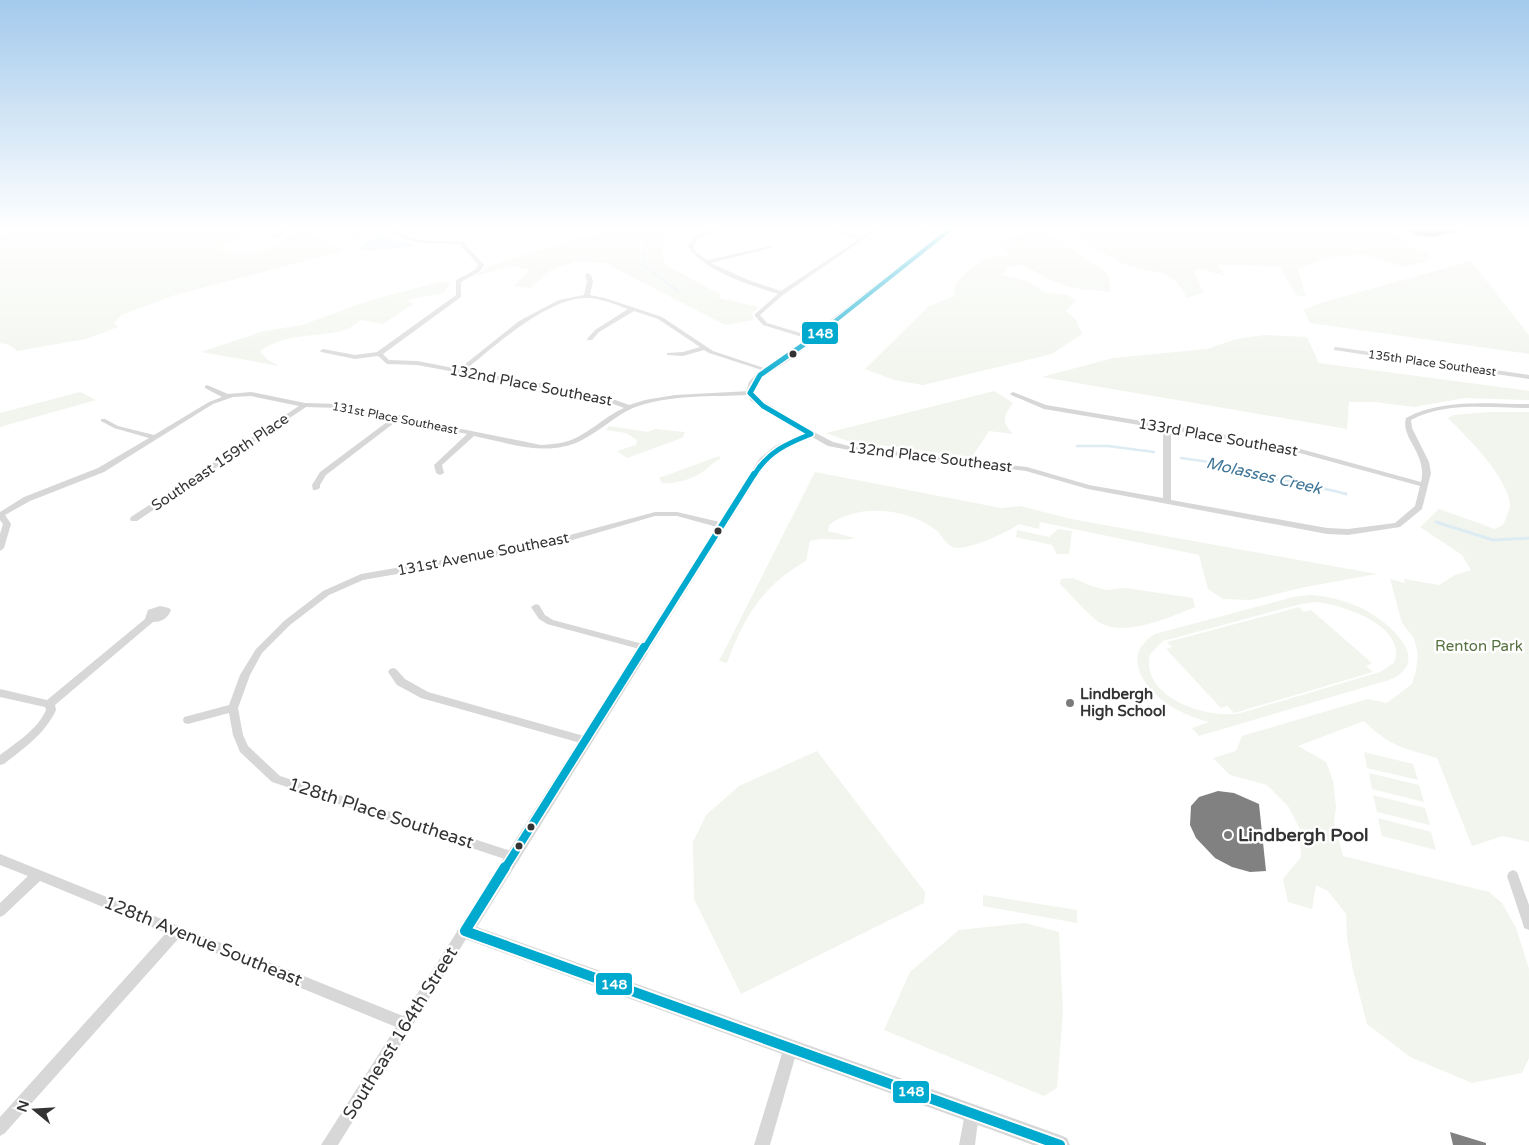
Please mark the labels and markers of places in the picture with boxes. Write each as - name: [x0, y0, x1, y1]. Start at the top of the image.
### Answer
- unlabelled marker: [788, 349, 798, 359]
- unlabelled marker: [713, 526, 723, 536]
- place label: Lindbergh High School: [1080, 685, 1166, 721]
- marker: Lindbergh High School: [1064, 697, 1076, 709]
- unlabelled marker: [526, 822, 536, 832]
- place label: Lindbergh Pool: [1238, 824, 1369, 846]
- marker: Lindbergh Pool: [1222, 829, 1234, 841]
- unlabelled marker: [514, 841, 524, 851]

